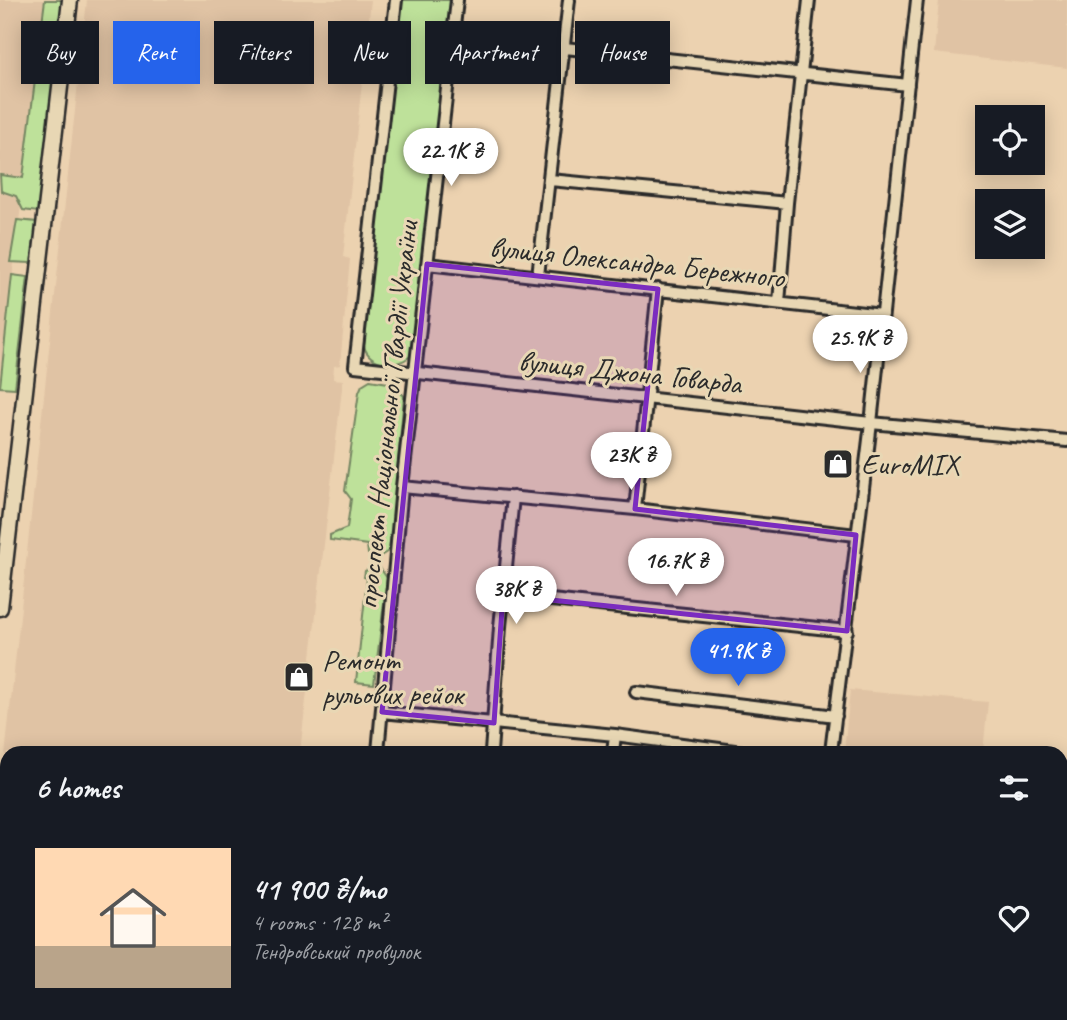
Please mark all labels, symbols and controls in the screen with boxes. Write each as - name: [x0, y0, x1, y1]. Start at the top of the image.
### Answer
- chip: Buy: [21, 21, 99, 84]
- chip: Rent: [113, 21, 200, 84]
- chip: Filters: [214, 21, 314, 84]
- chip: New: [328, 21, 411, 84]
- chip: Apartment: [425, 21, 561, 84]
- chip: House: [575, 21, 670, 84]
- map controls: [975, 105, 1045, 259]
- button: locate: [975, 105, 1045, 175]
- pin: 22.1K ₴: [386, 128, 516, 188]
- text: 22.1K ₴: [419, 136, 483, 165]
- button: layers: [975, 189, 1045, 259]
- street label: проспект Національної Гвардії України: [348, 217, 426, 611]
- street label: вулиця Олександра Бережного: [488, 228, 788, 297]
- pin: 25.9K ₴: [795, 316, 925, 375]
- text: 25.9K ₴: [829, 323, 891, 352]
- street label: вулиця Джона Говарда: [517, 341, 745, 403]
- pin: 23K ₴: [582, 433, 680, 492]
- text: 23K ₴: [607, 440, 655, 469]
- place label: EuroMIX: [861, 445, 961, 483]
- shop icon: EuroMIX: [821, 447, 855, 481]
- pin: 16.7K ₴: [611, 538, 741, 598]
- text: 16.7K ₴: [644, 546, 708, 575]
- pin: 38K ₴: [467, 566, 565, 626]
- text: 38K ₴: [492, 574, 540, 603]
- pin: 41.9K ₴: [673, 628, 803, 688]
- text: 41.9K ₴: [706, 636, 770, 665]
- place label: Ремонт рульових рейок: [322, 641, 466, 713]
- shop icon: Ремонт рульових рейок: [282, 660, 316, 694]
- text: 6 homes: [35, 769, 120, 807]
- icon: filters: [995, 769, 1033, 807]
- text: 41 900 ₴/mo: [252, 870, 386, 908]
- icon: home: [91, 876, 175, 960]
- icon: heart: [995, 899, 1033, 937]
- text: 4 rooms · 128 m²: [252, 908, 387, 937]
- text: Тендровський провулок: [252, 937, 420, 966]

